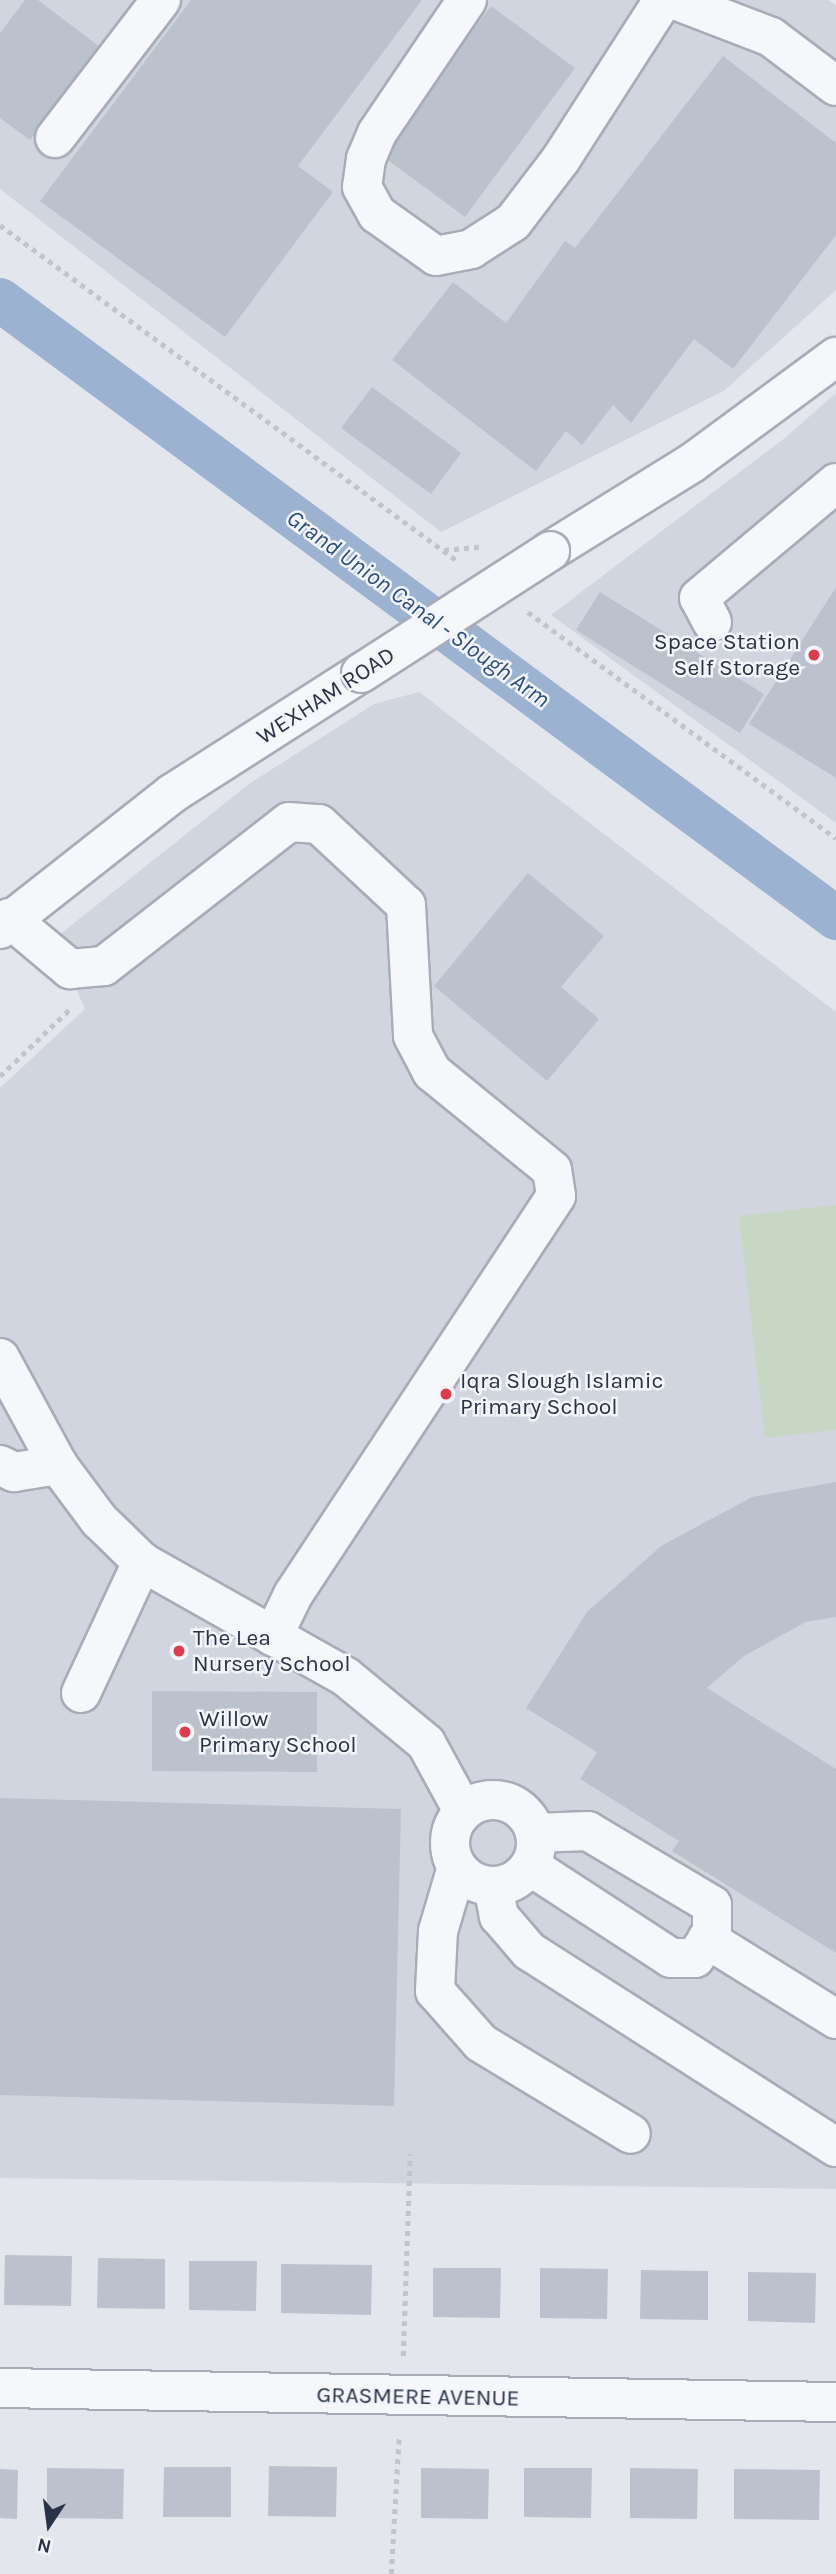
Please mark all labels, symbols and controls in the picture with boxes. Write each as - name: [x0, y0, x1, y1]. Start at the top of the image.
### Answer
- water label: Grand Union Canal - Slough Arm: [281, 504, 555, 714]
- place label: Space Station Self Storage: [654, 628, 800, 682]
- street label: WEXHAM ROAD: [252, 641, 400, 751]
- marker: Space Station Self Storage: [806, 647, 822, 663]
- place label: Iqra Slough Islamic Primary School: [460, 1367, 663, 1421]
- marker: Iqra Slough Islamic Primary School: [438, 1386, 454, 1402]
- place label: The Lea Nursery School: [193, 1624, 351, 1678]
- marker: The Lea Nursery School: [171, 1643, 187, 1659]
- place label: Willow Primary School: [199, 1705, 357, 1759]
- marker: Willow Primary School: [177, 1724, 193, 1740]
- street label: GRASMERE AVENUE: [316, 2381, 520, 2413]
- north arrow: [14, 2490, 84, 2560]
- text: N: [35, 2533, 53, 2558]

